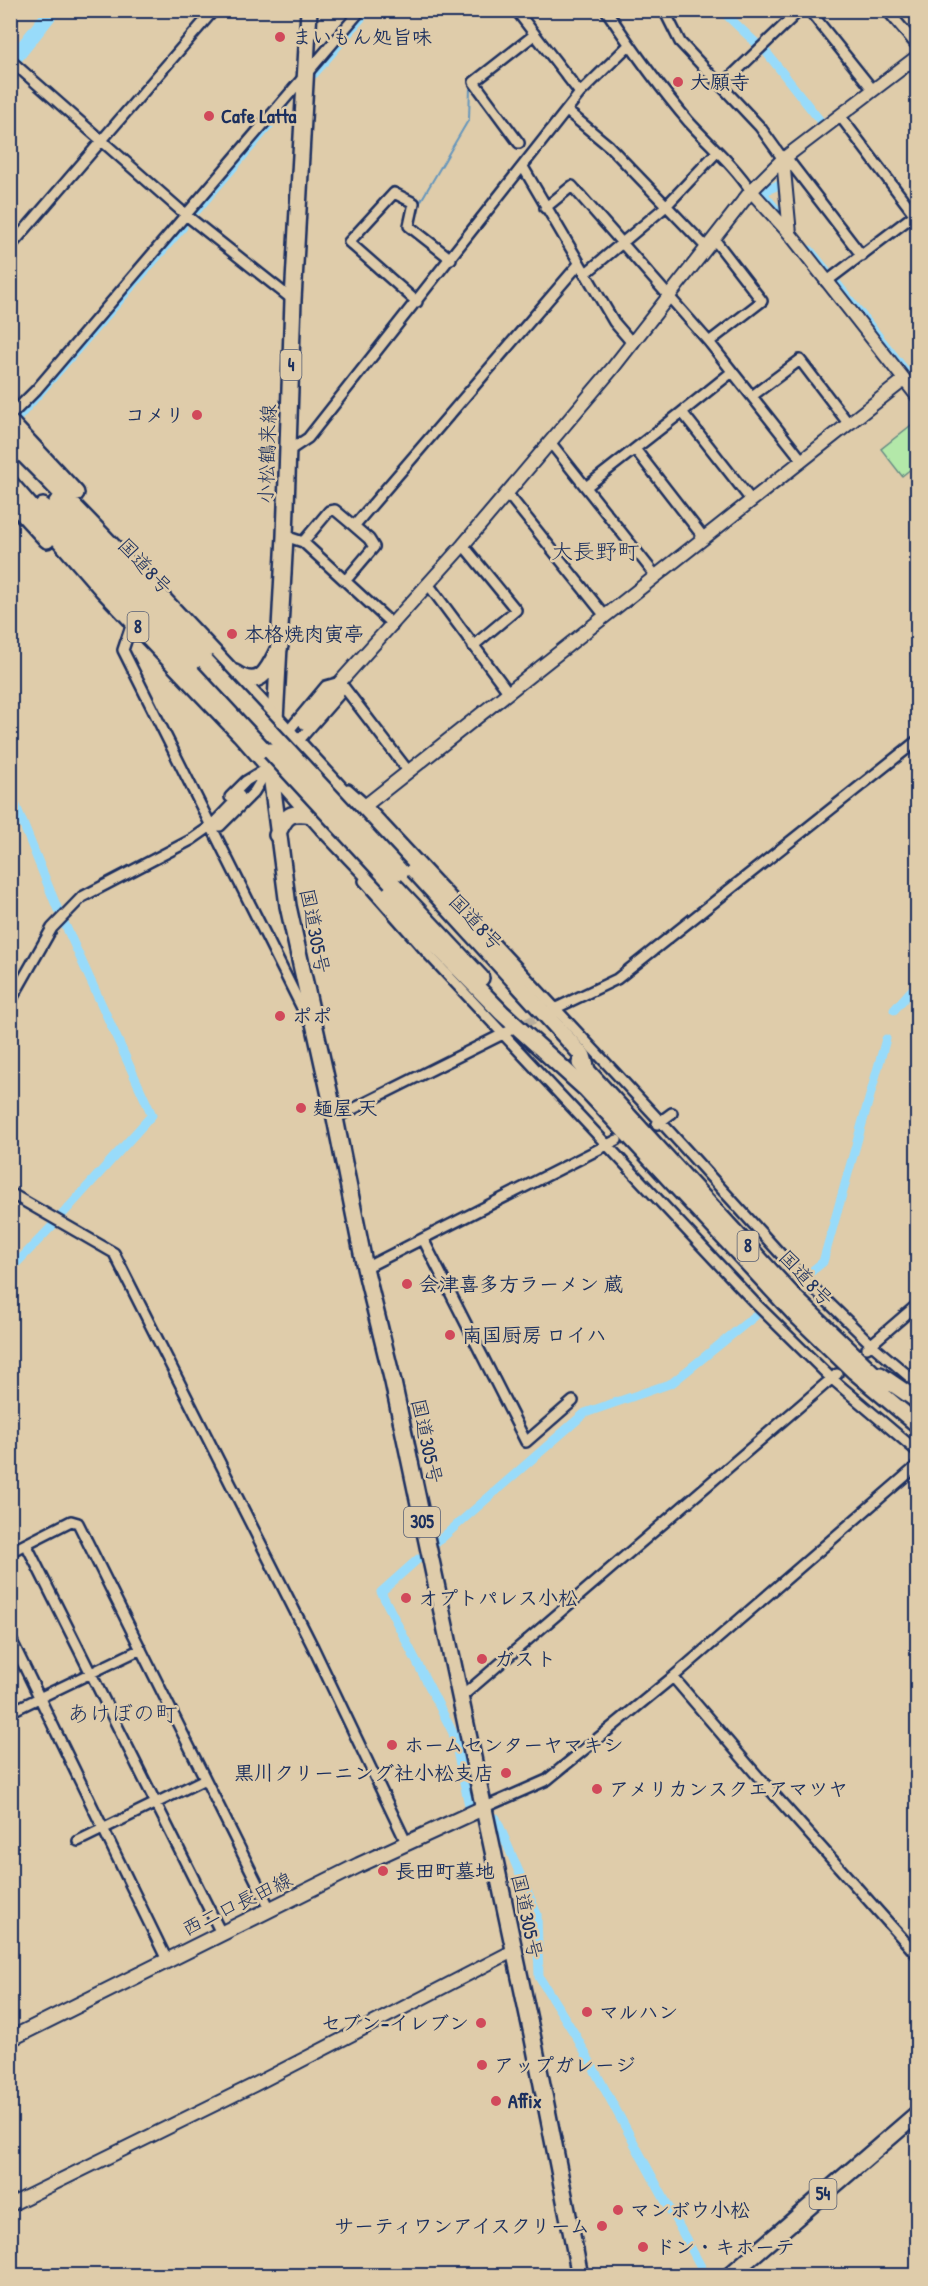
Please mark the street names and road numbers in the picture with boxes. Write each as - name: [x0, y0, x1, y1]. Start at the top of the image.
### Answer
- road number: 4: [280, 350, 302, 380]
- street label: 小松鶴来線: [251, 404, 282, 504]
- street label: 国道8号: [112, 531, 179, 600]
- road number: 8: [128, 612, 148, 642]
- street label: 国道305号: [294, 886, 337, 976]
- street label: 国道8号: [443, 887, 510, 956]
- road number: 8: [738, 1231, 758, 1261]
- street label: 国道8号: [773, 1243, 840, 1312]
- street label: 国道305号: [405, 1396, 450, 1486]
- road number: 305: [404, 1507, 440, 1537]
- street label: 西二口長田線: [177, 1865, 297, 1942]
- street label: 国道305号: [505, 1871, 550, 1961]
- road number: 54: [810, 2179, 836, 2209]

